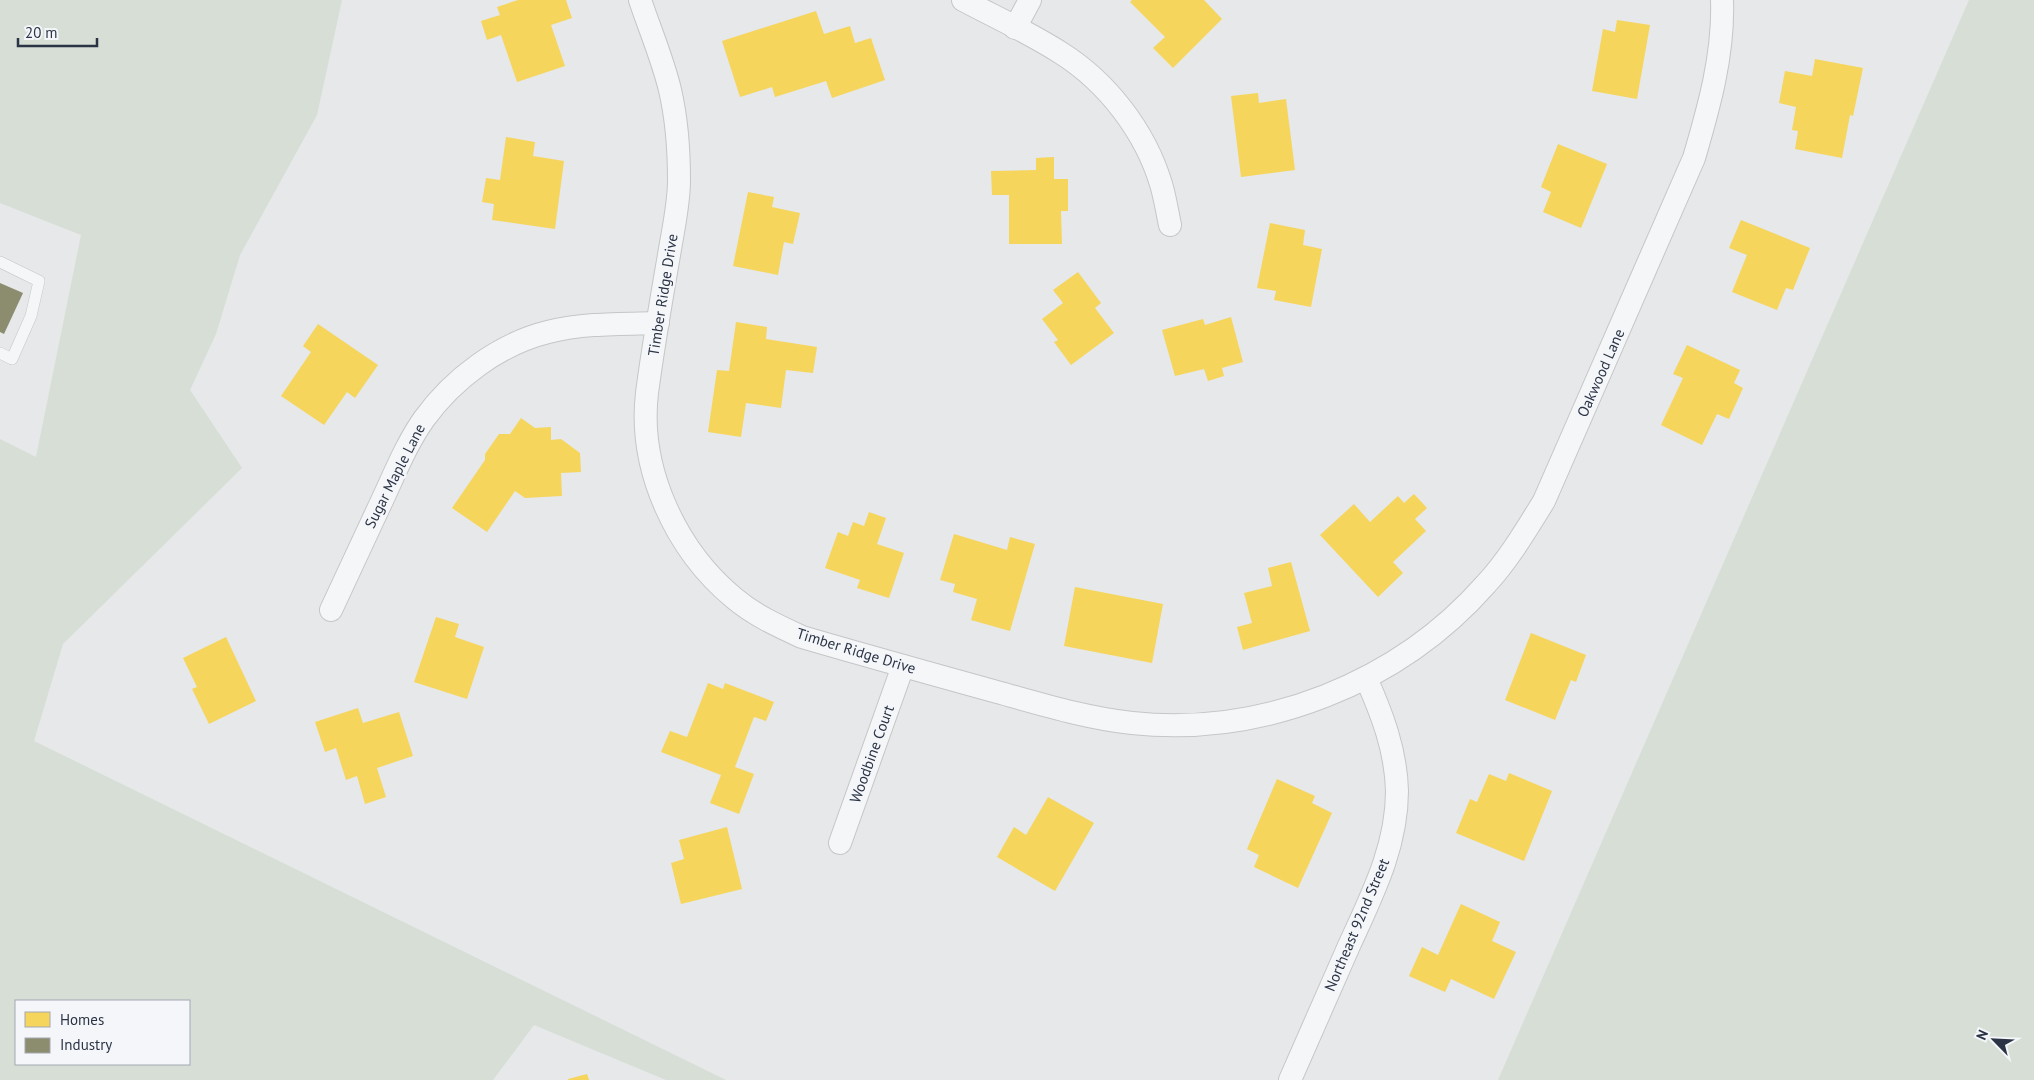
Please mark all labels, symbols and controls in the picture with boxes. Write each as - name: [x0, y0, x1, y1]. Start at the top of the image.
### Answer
- scale bar: [18, 15, 96, 47]
- text: 20 m: [25, 23, 58, 42]
- street label: Timber Ridge Drive: [643, 232, 682, 357]
- street label: Oakwood Lane: [1573, 326, 1628, 420]
- street label: Sugar Maple Lane: [360, 420, 429, 531]
- street label: Timber Ridge Drive: [794, 623, 918, 678]
- street label: Woodbine Court: [845, 702, 898, 805]
- street label: Northeast 92nd Street: [1320, 856, 1393, 994]
- legend: [15, 1000, 190, 1065]
- text: Homes: [60, 1010, 104, 1029]
- north arrow: [1969, 1015, 2019, 1065]
- text: N: [1972, 1027, 1992, 1043]
- text: Industry: [60, 1035, 112, 1054]

